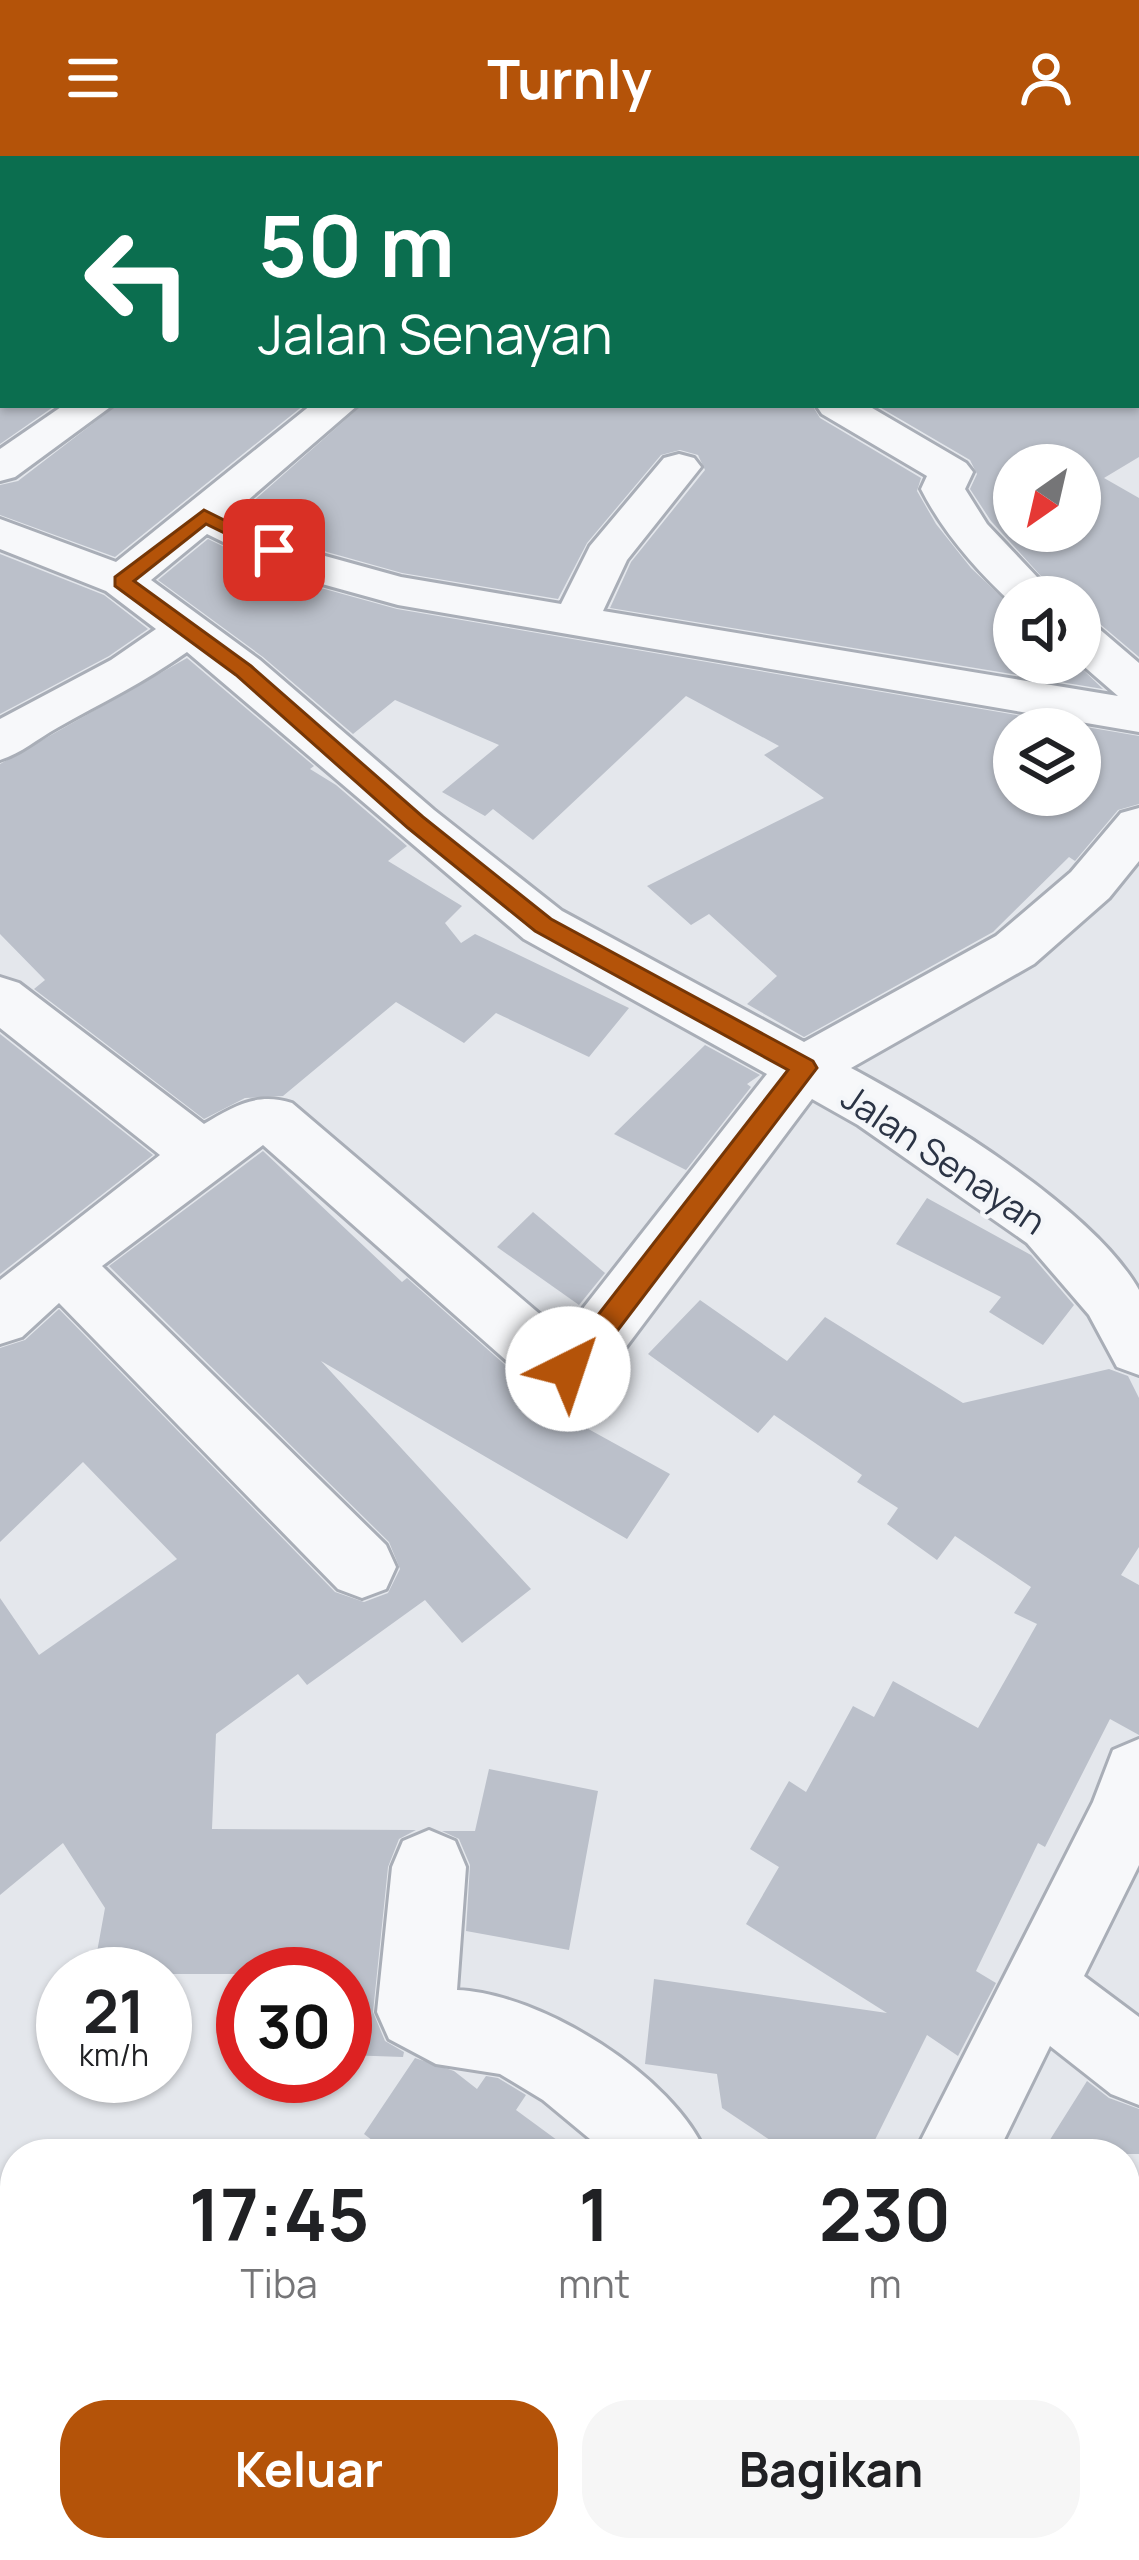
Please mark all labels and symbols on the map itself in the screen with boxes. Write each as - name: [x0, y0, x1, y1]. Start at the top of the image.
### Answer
- north arrow: [993, 444, 1101, 552]
- pin: [223, 499, 325, 601]
- street label: Jalan Senayan: [832, 1073, 1056, 1245]
- position arrow: [505, 1306, 631, 1432]
- speed limit sign: 30: [216, 1947, 372, 2103]

